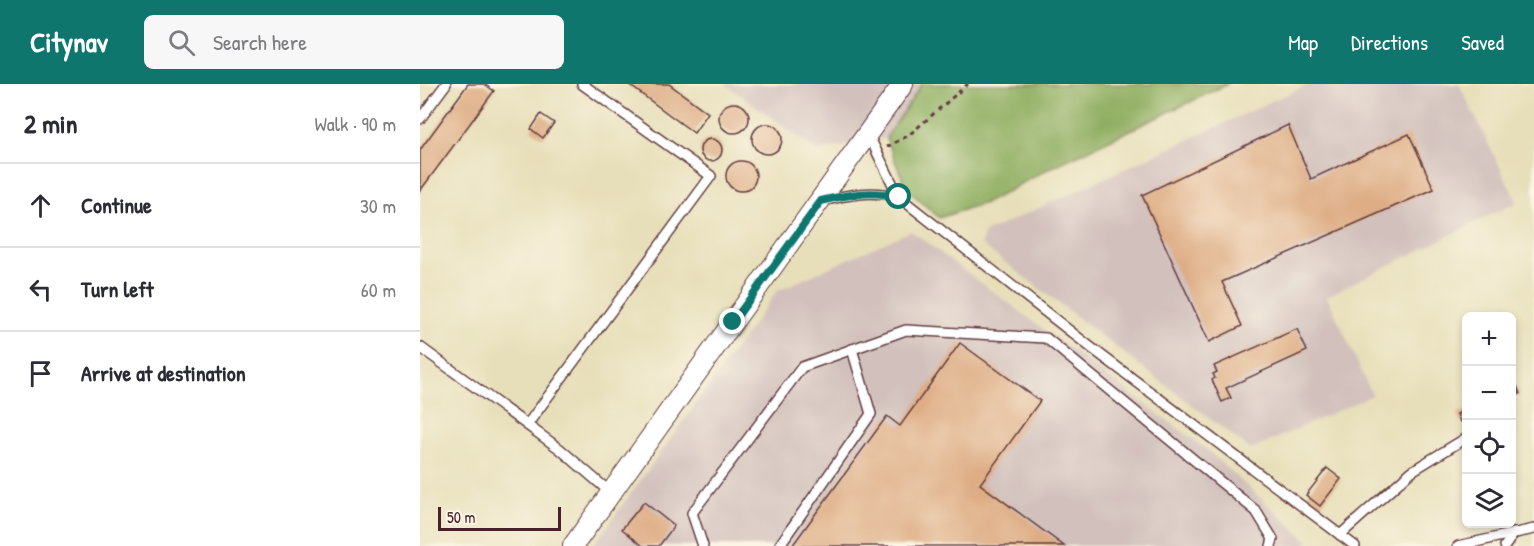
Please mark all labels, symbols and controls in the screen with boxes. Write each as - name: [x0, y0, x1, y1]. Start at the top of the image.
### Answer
- search box: [144, 15, 564, 69]
- text: Citynav: [30, 23, 108, 61]
- icon: search: [165, 26, 198, 59]
- text: Search here: [213, 27, 307, 57]
- text: Map: [1288, 28, 1318, 57]
- text: Directions: [1351, 28, 1428, 57]
- text: Saved: [1461, 28, 1504, 57]
- text: 2 min: [24, 106, 77, 141]
- text: Walk · 90 m: [315, 110, 396, 137]
- route start: [885, 183, 911, 209]
- icon: ahead: [24, 189, 57, 222]
- text: Continue: [81, 190, 152, 220]
- text: 30 m: [360, 192, 396, 219]
- icon: left: [24, 273, 57, 306]
- text: Turn left: [81, 274, 154, 304]
- text: 60 m: [361, 276, 396, 303]
- route end: [719, 308, 745, 334]
- map controls: [1462, 312, 1516, 528]
- button: +: [1462, 312, 1516, 366]
- icon: arrive: [24, 357, 57, 390]
- text: Arrive at destination: [81, 358, 246, 388]
- button: −: [1462, 366, 1516, 420]
- button: locate: [1462, 420, 1516, 474]
- button: layers: [1462, 474, 1516, 528]
- scale bar: [438, 504, 561, 532]
- text: 50 m: [447, 506, 476, 528]

